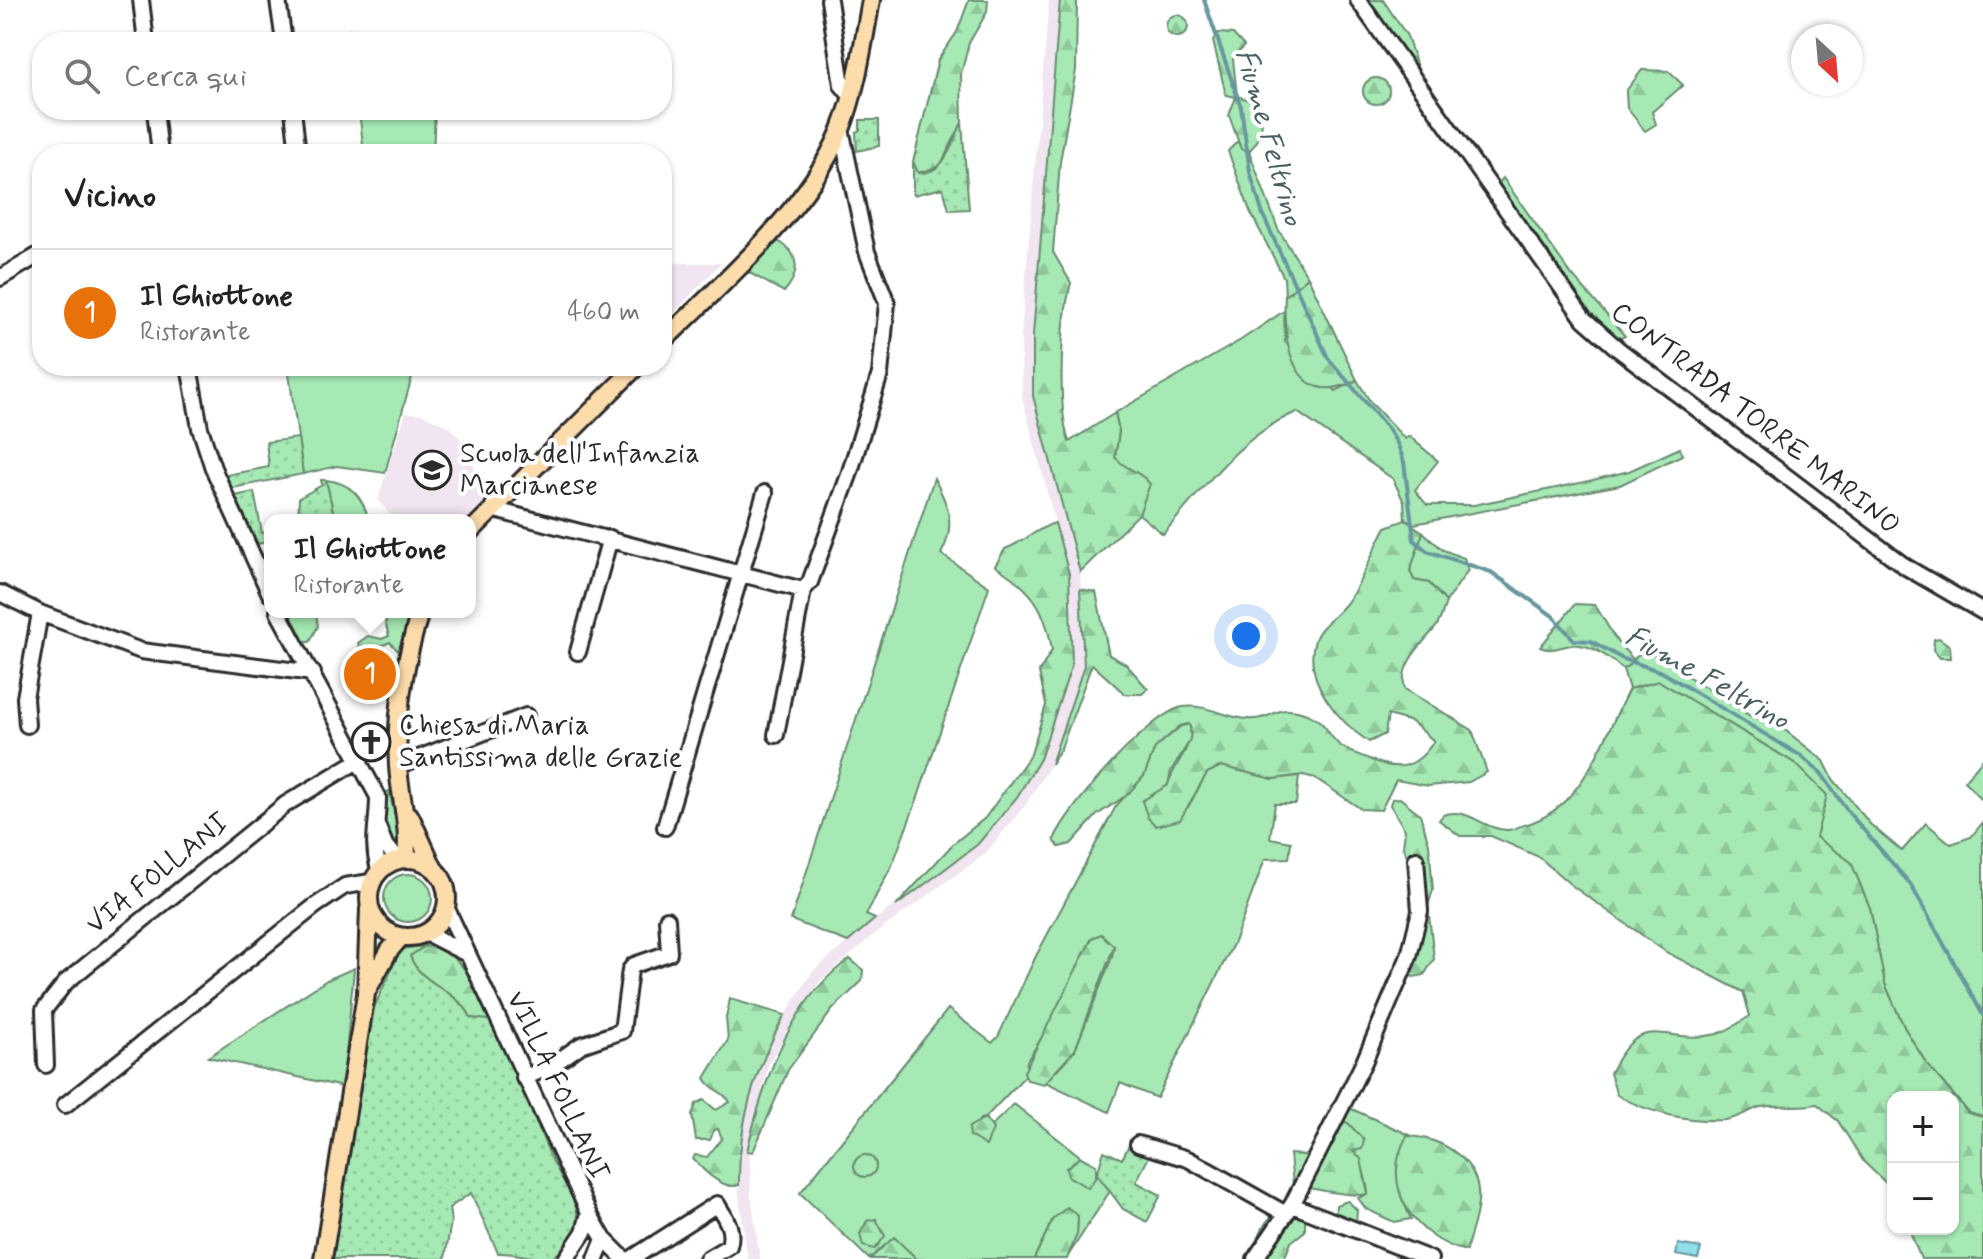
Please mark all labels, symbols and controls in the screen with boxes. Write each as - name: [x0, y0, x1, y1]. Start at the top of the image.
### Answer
- north arrow: [1791, 24, 1863, 96]
- search box: [32, 32, 672, 120]
- water label: Fiume Feltrino: [1225, 44, 1313, 231]
- icon: search: [60, 54, 104, 98]
- text: Cerca qui: [124, 57, 247, 96]
- text: Vicino: [64, 174, 156, 219]
- text: Il Ghiottone: [140, 277, 293, 316]
- street label: CONTRADA TORRE MARINO: [1603, 294, 1907, 544]
- text: 1: [84, 296, 96, 330]
- text: 460 m: [567, 296, 640, 330]
- text: Ristorante: [140, 316, 250, 350]
- place label: Scuola dell'Infanzia Marcianese: [460, 436, 700, 505]
- school or university icon: Scuola dell'Infanzia Marcianese: [411, 449, 453, 491]
- popup: [264, 514, 476, 618]
- text: Il Ghiottone: [293, 530, 447, 569]
- text: Ristorante: [293, 569, 404, 603]
- your location: [1226, 616, 1266, 656]
- water label: Fiume Feltrino: [1618, 617, 1797, 740]
- pin: 1: [344, 644, 396, 704]
- place label: Chiesa di Maria Santissima delle Grazie: [399, 708, 682, 777]
- church icon: Chiesa di Maria Santissima delle Grazie: [350, 721, 392, 763]
- street label: VIA FOLLANI: [79, 805, 237, 943]
- street label: VILLA FOLLANI: [497, 985, 617, 1187]
- map controls: [1887, 1091, 1959, 1235]
- button: +: [1887, 1091, 1959, 1163]
- button: −: [1887, 1163, 1959, 1235]

